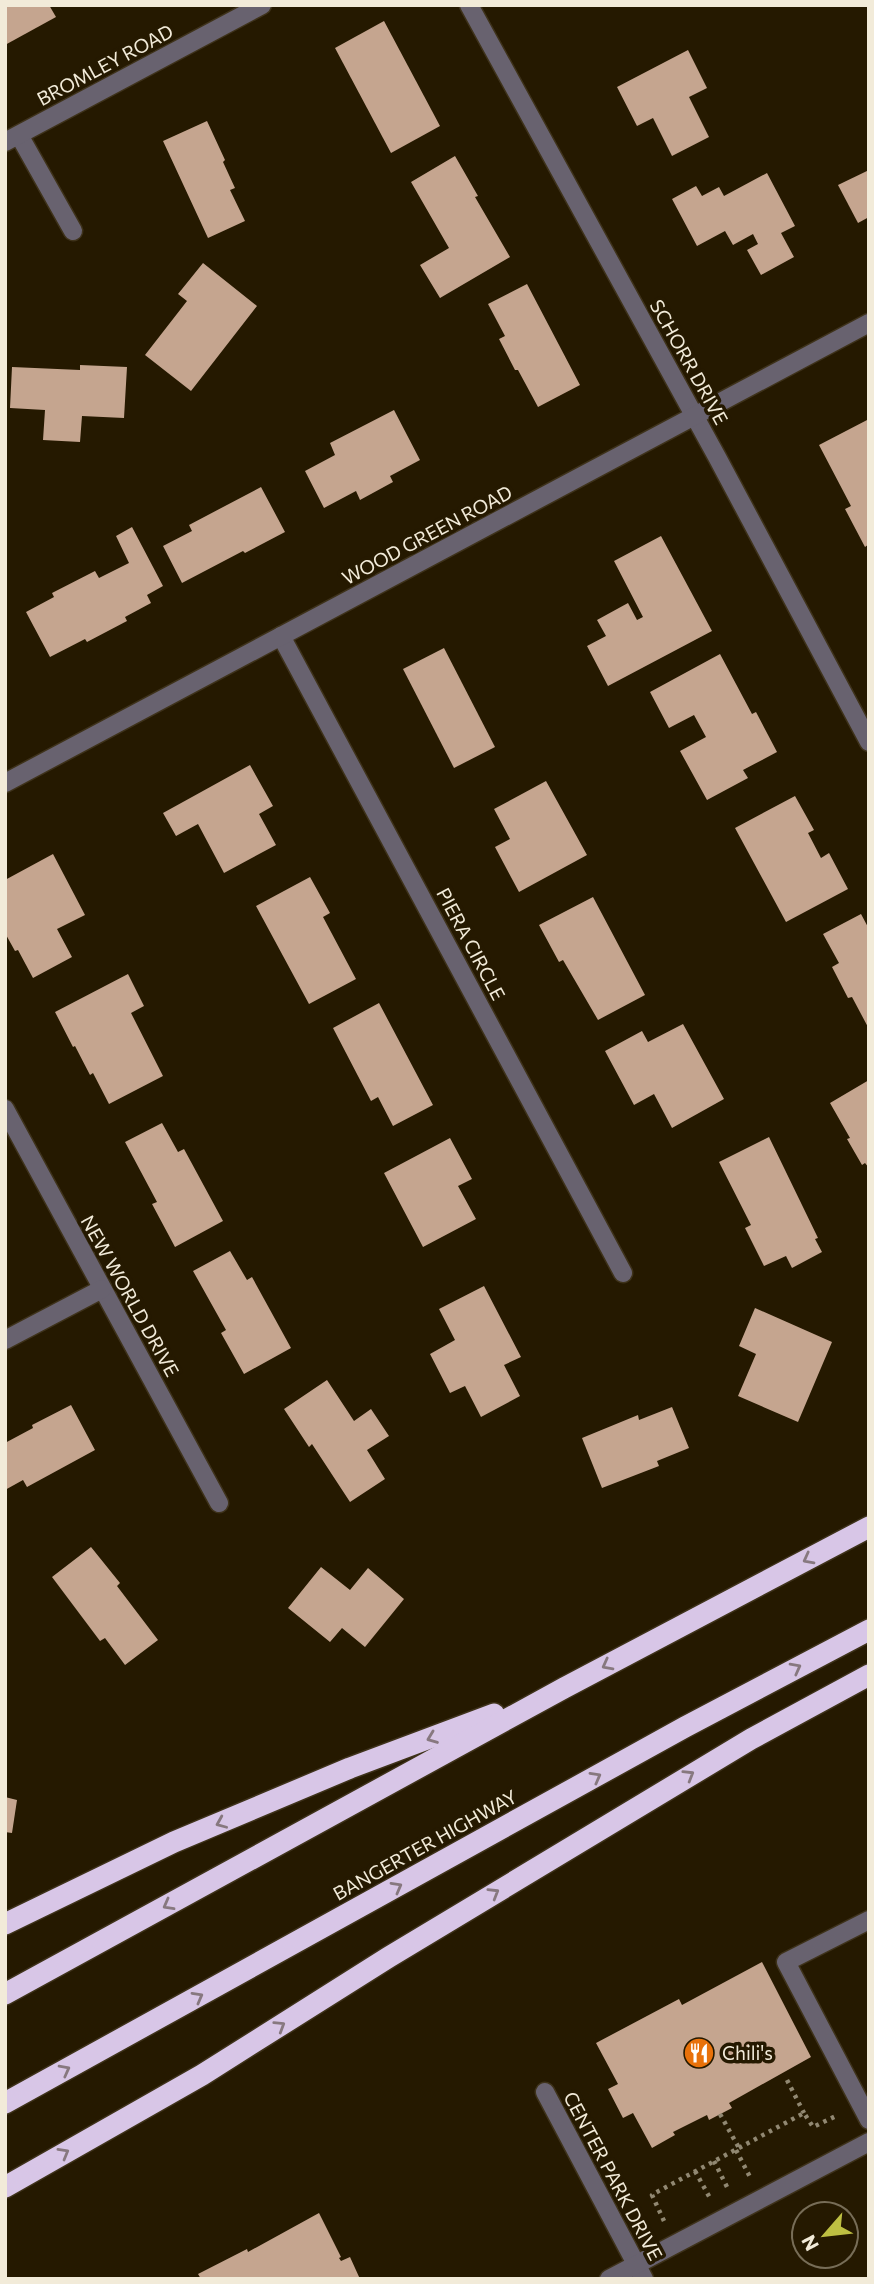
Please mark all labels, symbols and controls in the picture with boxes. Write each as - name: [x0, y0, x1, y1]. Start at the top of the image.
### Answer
- street label: BROMLEY ROAD: [33, 19, 177, 110]
- street label: SCHORR DRIVE: [646, 295, 733, 428]
- street label: WOOD GREEN ROAD: [338, 480, 516, 589]
- street label: PIERA CIRCLE: [432, 884, 511, 1004]
- street label: NEW WORLD DRIVE: [77, 1211, 184, 1380]
- one-way arrow: [803, 1550, 816, 1564]
- one-way arrow: [602, 1657, 614, 1670]
- one-way arrow: [789, 1663, 801, 1677]
- one-way arrow: [426, 1729, 438, 1743]
- one-way arrow: [682, 1771, 695, 1784]
- one-way arrow: [588, 1772, 601, 1785]
- street label: BANGERTER HIGHWAY: [329, 1784, 521, 1905]
- one-way arrow: [215, 1814, 227, 1828]
- one-way arrow: [389, 1882, 402, 1895]
- one-way arrow: [487, 1888, 500, 1901]
- one-way arrow: [163, 1897, 176, 1910]
- one-way arrow: [190, 1992, 203, 2006]
- one-way arrow: [272, 2021, 285, 2034]
- restaurant icon: Chili's: [682, 2036, 716, 2070]
- place label: Chili's: [722, 2041, 773, 2064]
- one-way arrow: [58, 2065, 70, 2078]
- street label: CENTER PARK DRIVE: [559, 2087, 668, 2264]
- one-way arrow: [57, 2148, 70, 2161]
- north arrow: [790, 2200, 860, 2270]
- text: N: [796, 2232, 823, 2255]

